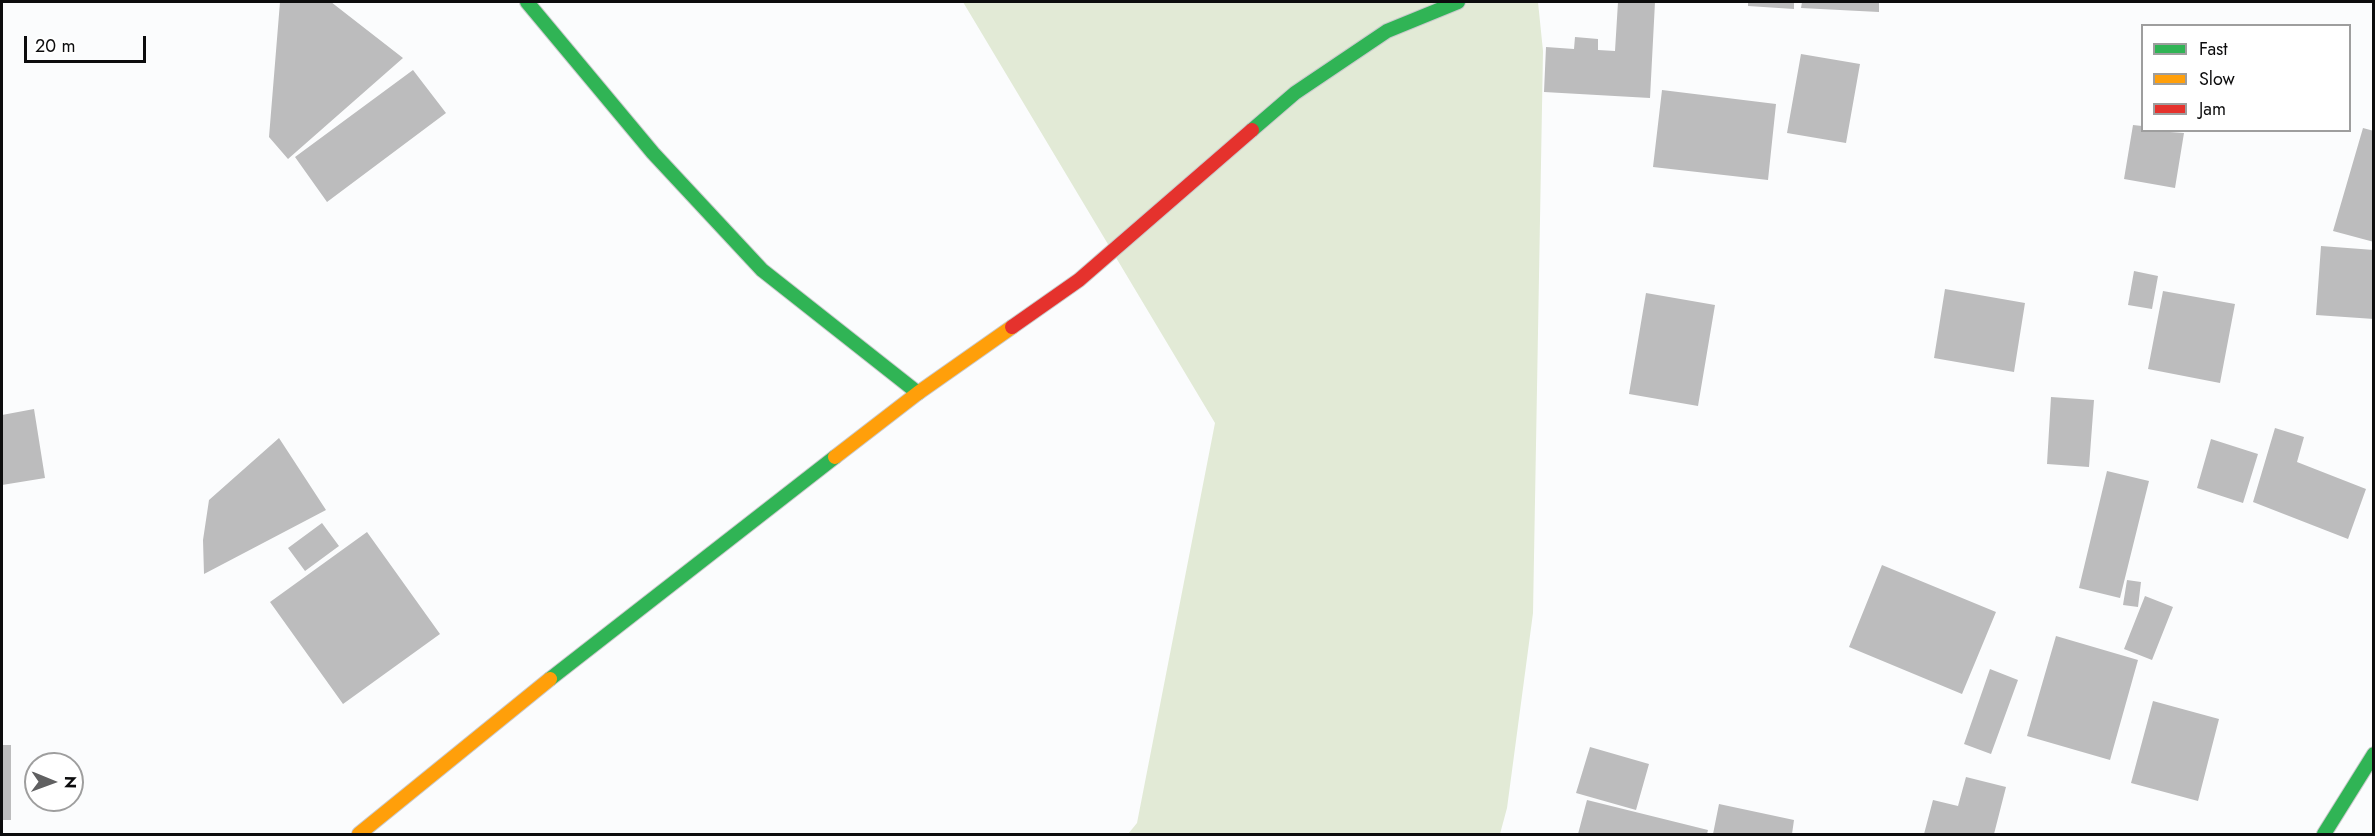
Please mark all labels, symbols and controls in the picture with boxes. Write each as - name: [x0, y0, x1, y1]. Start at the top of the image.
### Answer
- scale bar: [27, 24, 148, 62]
- legend: [2141, 24, 2351, 132]
- text: 20 m: [35, 33, 75, 59]
- text: Fast: [2199, 36, 2228, 62]
- text: Slow: [2199, 66, 2235, 92]
- text: Jam: [2199, 96, 2226, 122]
- north arrow: [24, 752, 84, 812]
- text: N: [59, 776, 82, 789]

